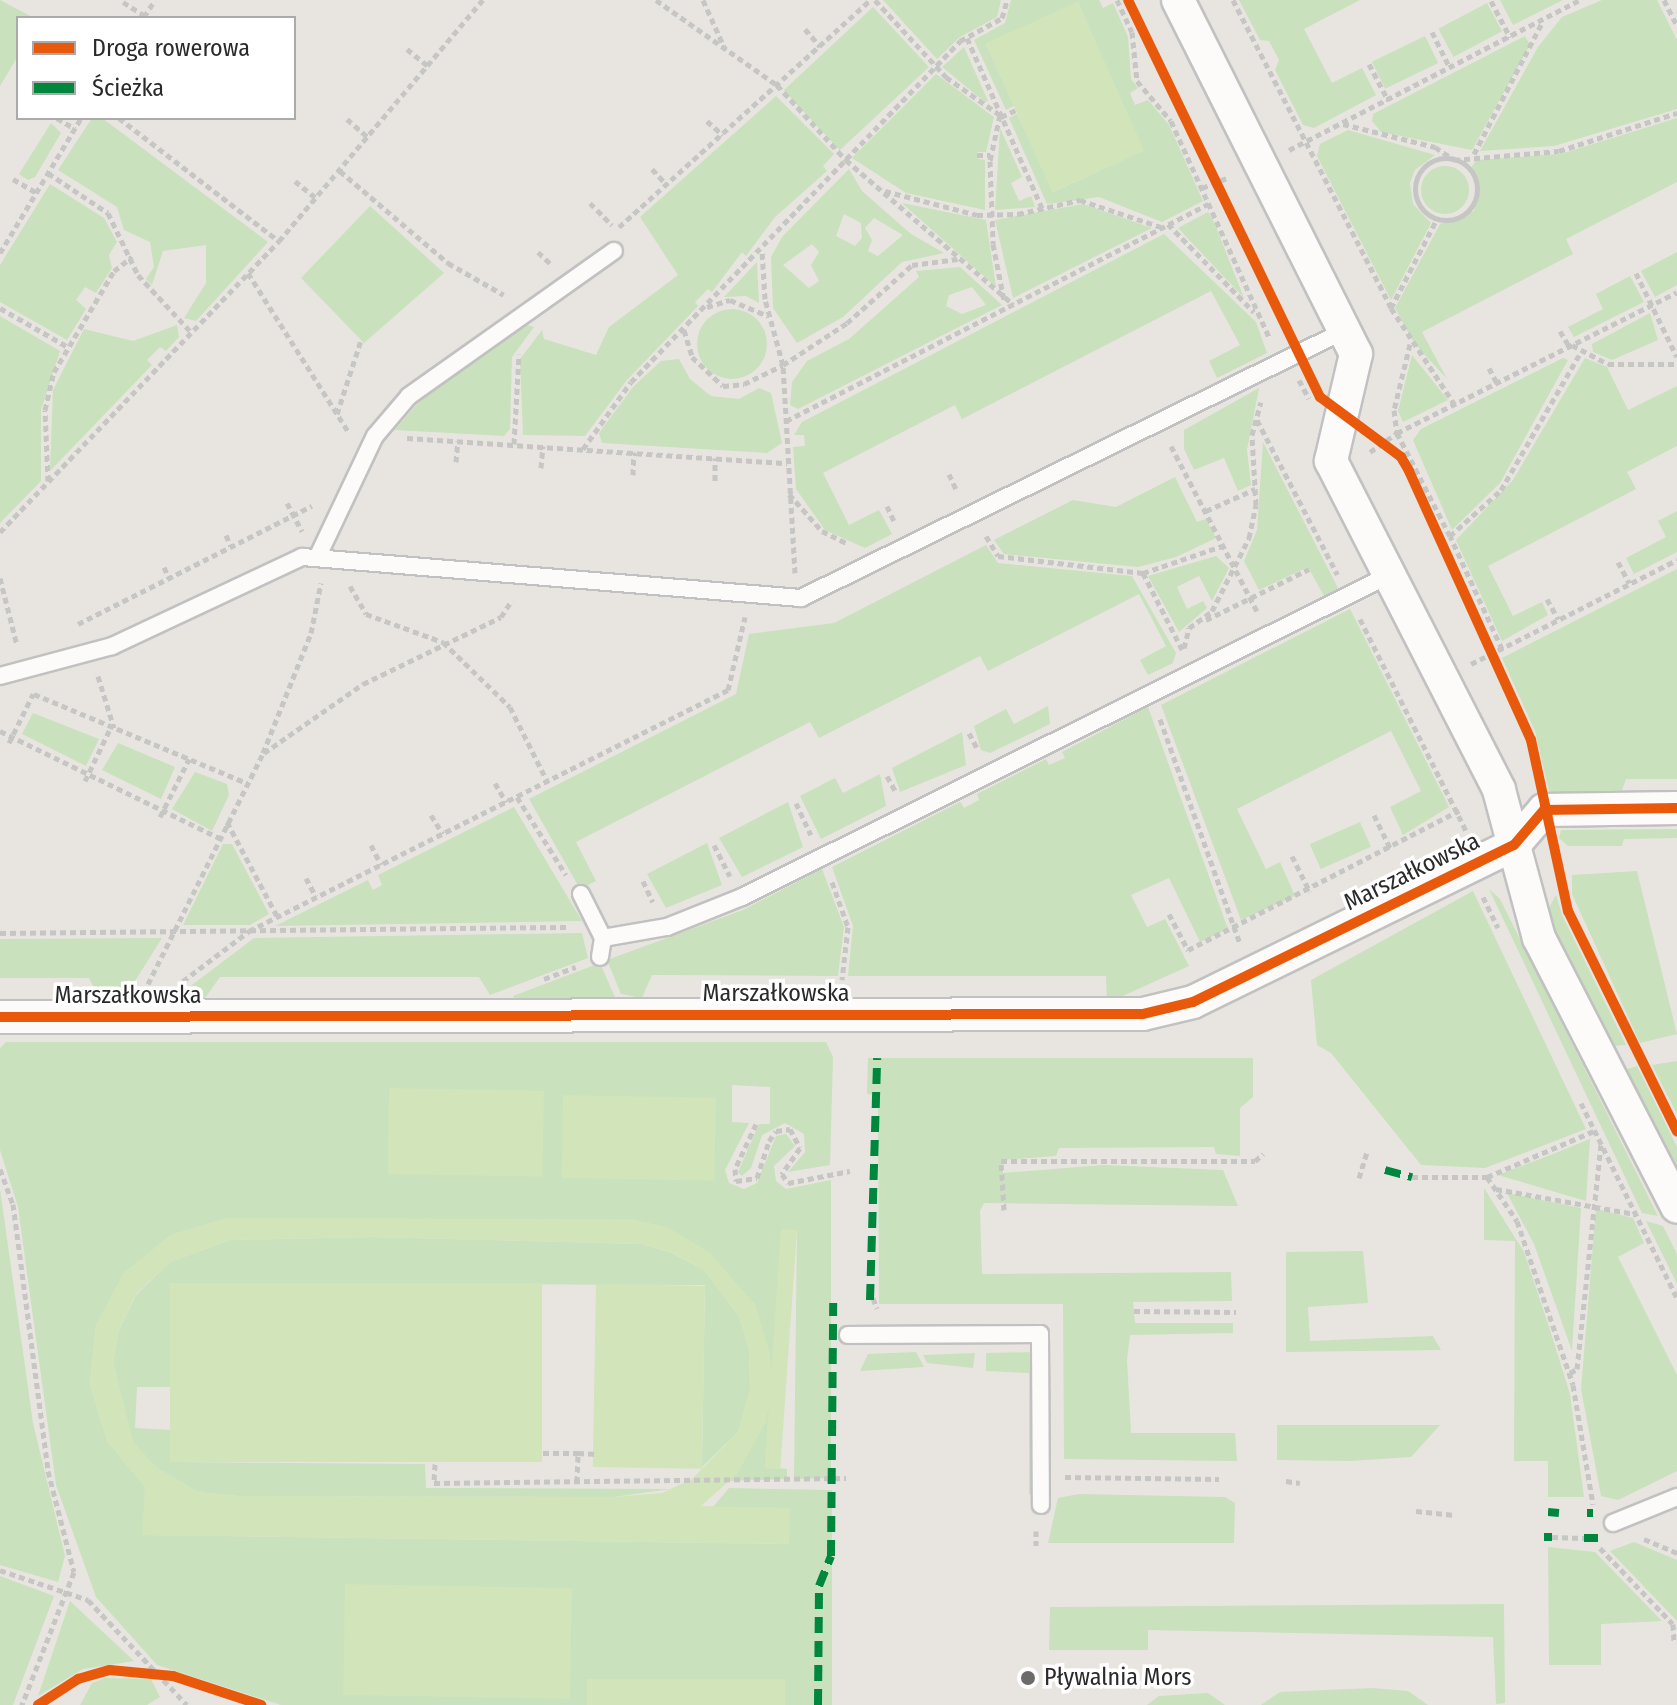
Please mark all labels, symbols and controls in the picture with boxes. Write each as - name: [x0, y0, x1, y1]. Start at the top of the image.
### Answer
- legend: [16, 16, 296, 120]
- text: Droga rowerowa: [92, 34, 250, 62]
- text: Ścieżka: [92, 74, 164, 102]
- street label: Marszałkowska: [1340, 827, 1484, 917]
- street label: Marszałkowska: [703, 980, 849, 1008]
- street label: Marszałkowska: [55, 982, 201, 1010]
- place label: Pływalnia Mors: [1044, 1664, 1192, 1692]
- marker: Pływalnia Mors: [1019, 1669, 1037, 1687]

